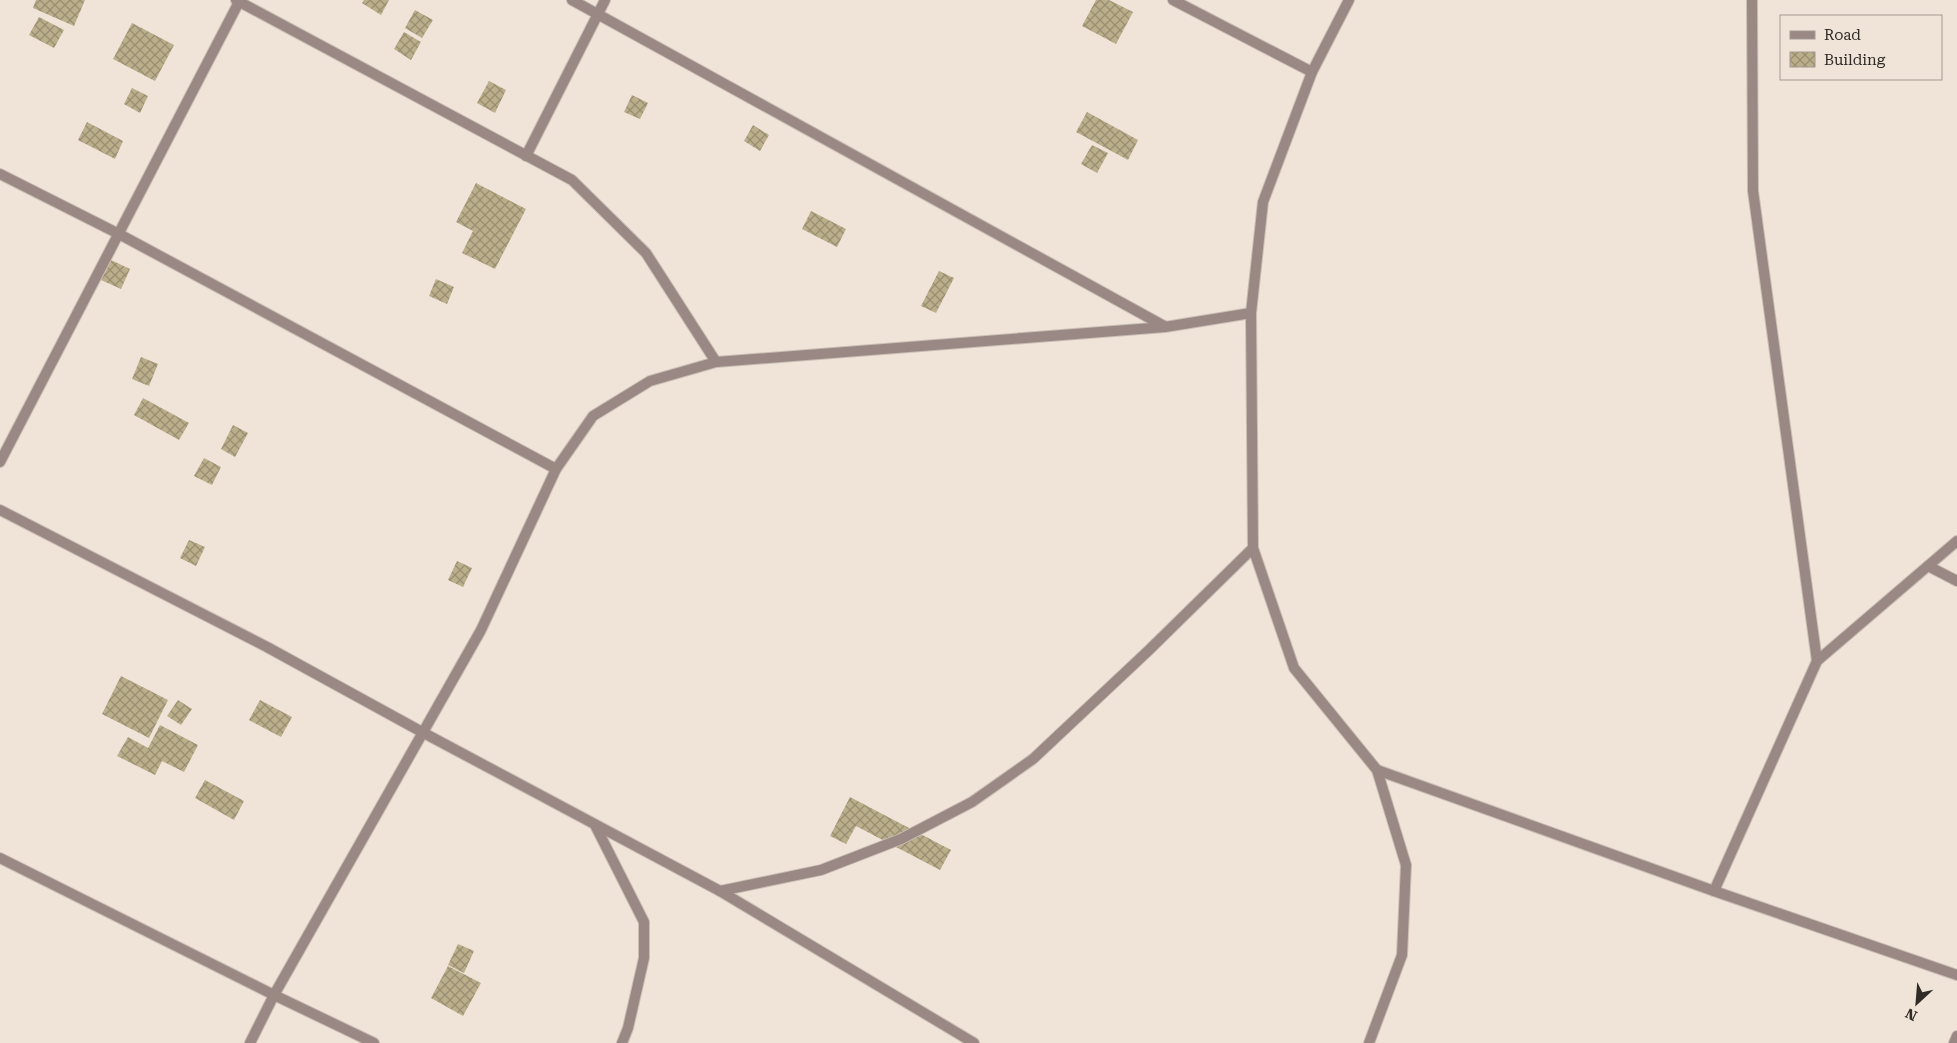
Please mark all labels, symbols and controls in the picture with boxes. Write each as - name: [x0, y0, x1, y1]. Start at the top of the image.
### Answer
- legend: [1780, 15, 1942, 80]
- text: Road: [1824, 26, 1861, 44]
- text: Building: [1824, 51, 1886, 69]
- north arrow: [1892, 978, 1942, 1028]
- text: N: [1903, 1005, 1920, 1024]

